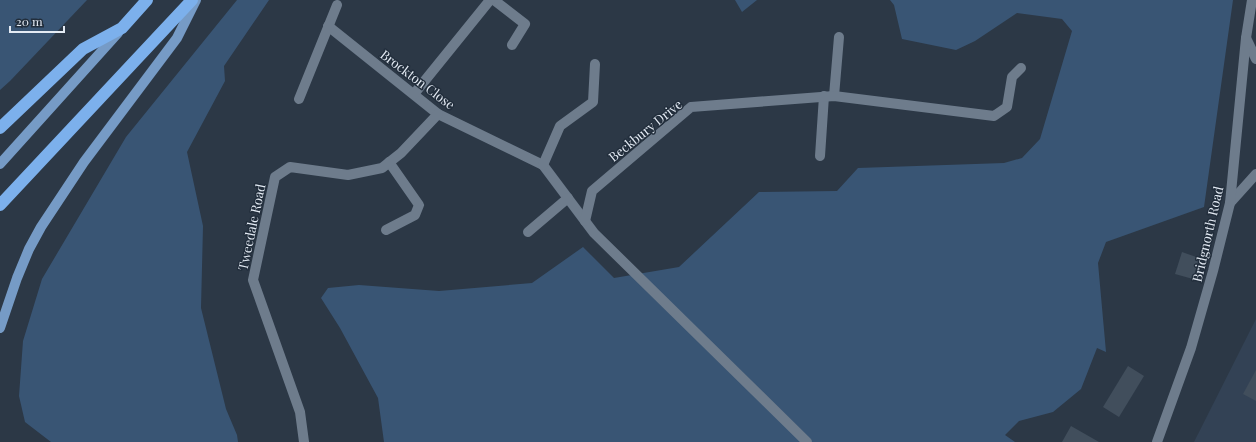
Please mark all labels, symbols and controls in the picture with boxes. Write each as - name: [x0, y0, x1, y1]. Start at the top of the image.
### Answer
- scale bar: [10, 8, 64, 34]
- text: 20 m: [16, 13, 43, 29]
- street label: Brockton Close: [377, 45, 459, 113]
- street label: Beckbury Drive: [605, 95, 686, 165]
- street label: Tweedale Road: [234, 182, 269, 272]
- street label: Bridgnorth Road: [1188, 184, 1226, 284]

